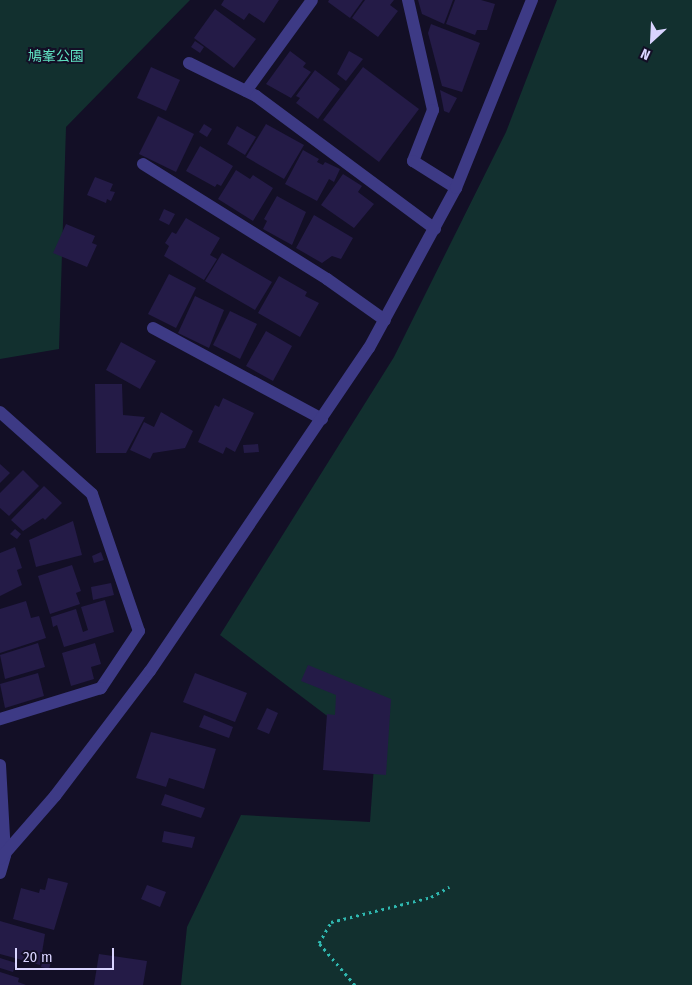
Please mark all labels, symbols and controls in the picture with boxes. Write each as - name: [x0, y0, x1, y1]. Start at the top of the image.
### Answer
- north arrow: [627, 15, 677, 65]
- text: N: [638, 45, 653, 64]
- park label: 鳩峯公園: [28, 49, 84, 65]
- scale bar: [18, 938, 116, 970]
- text: 20 m: [23, 948, 53, 966]

